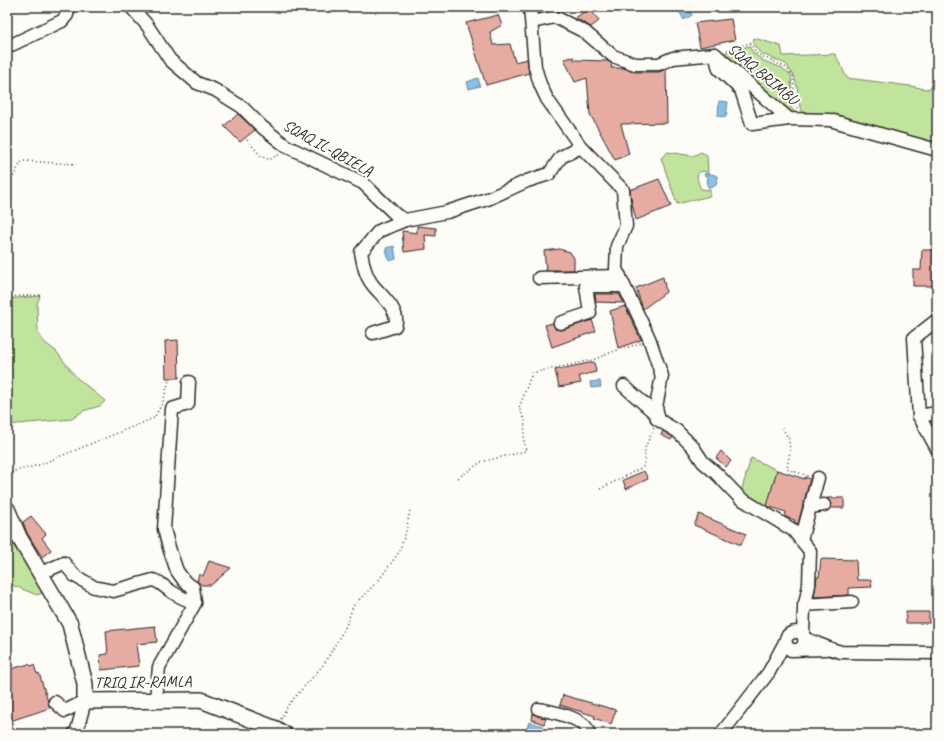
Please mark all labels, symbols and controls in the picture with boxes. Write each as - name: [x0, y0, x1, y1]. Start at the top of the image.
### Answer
- street label: SQAQ BRIMBU: [724, 39, 804, 111]
- street label: SQAQ IL-QBIELA: [280, 115, 377, 181]
- street label: TRIQ IR-RAMLA: [94, 671, 193, 693]

